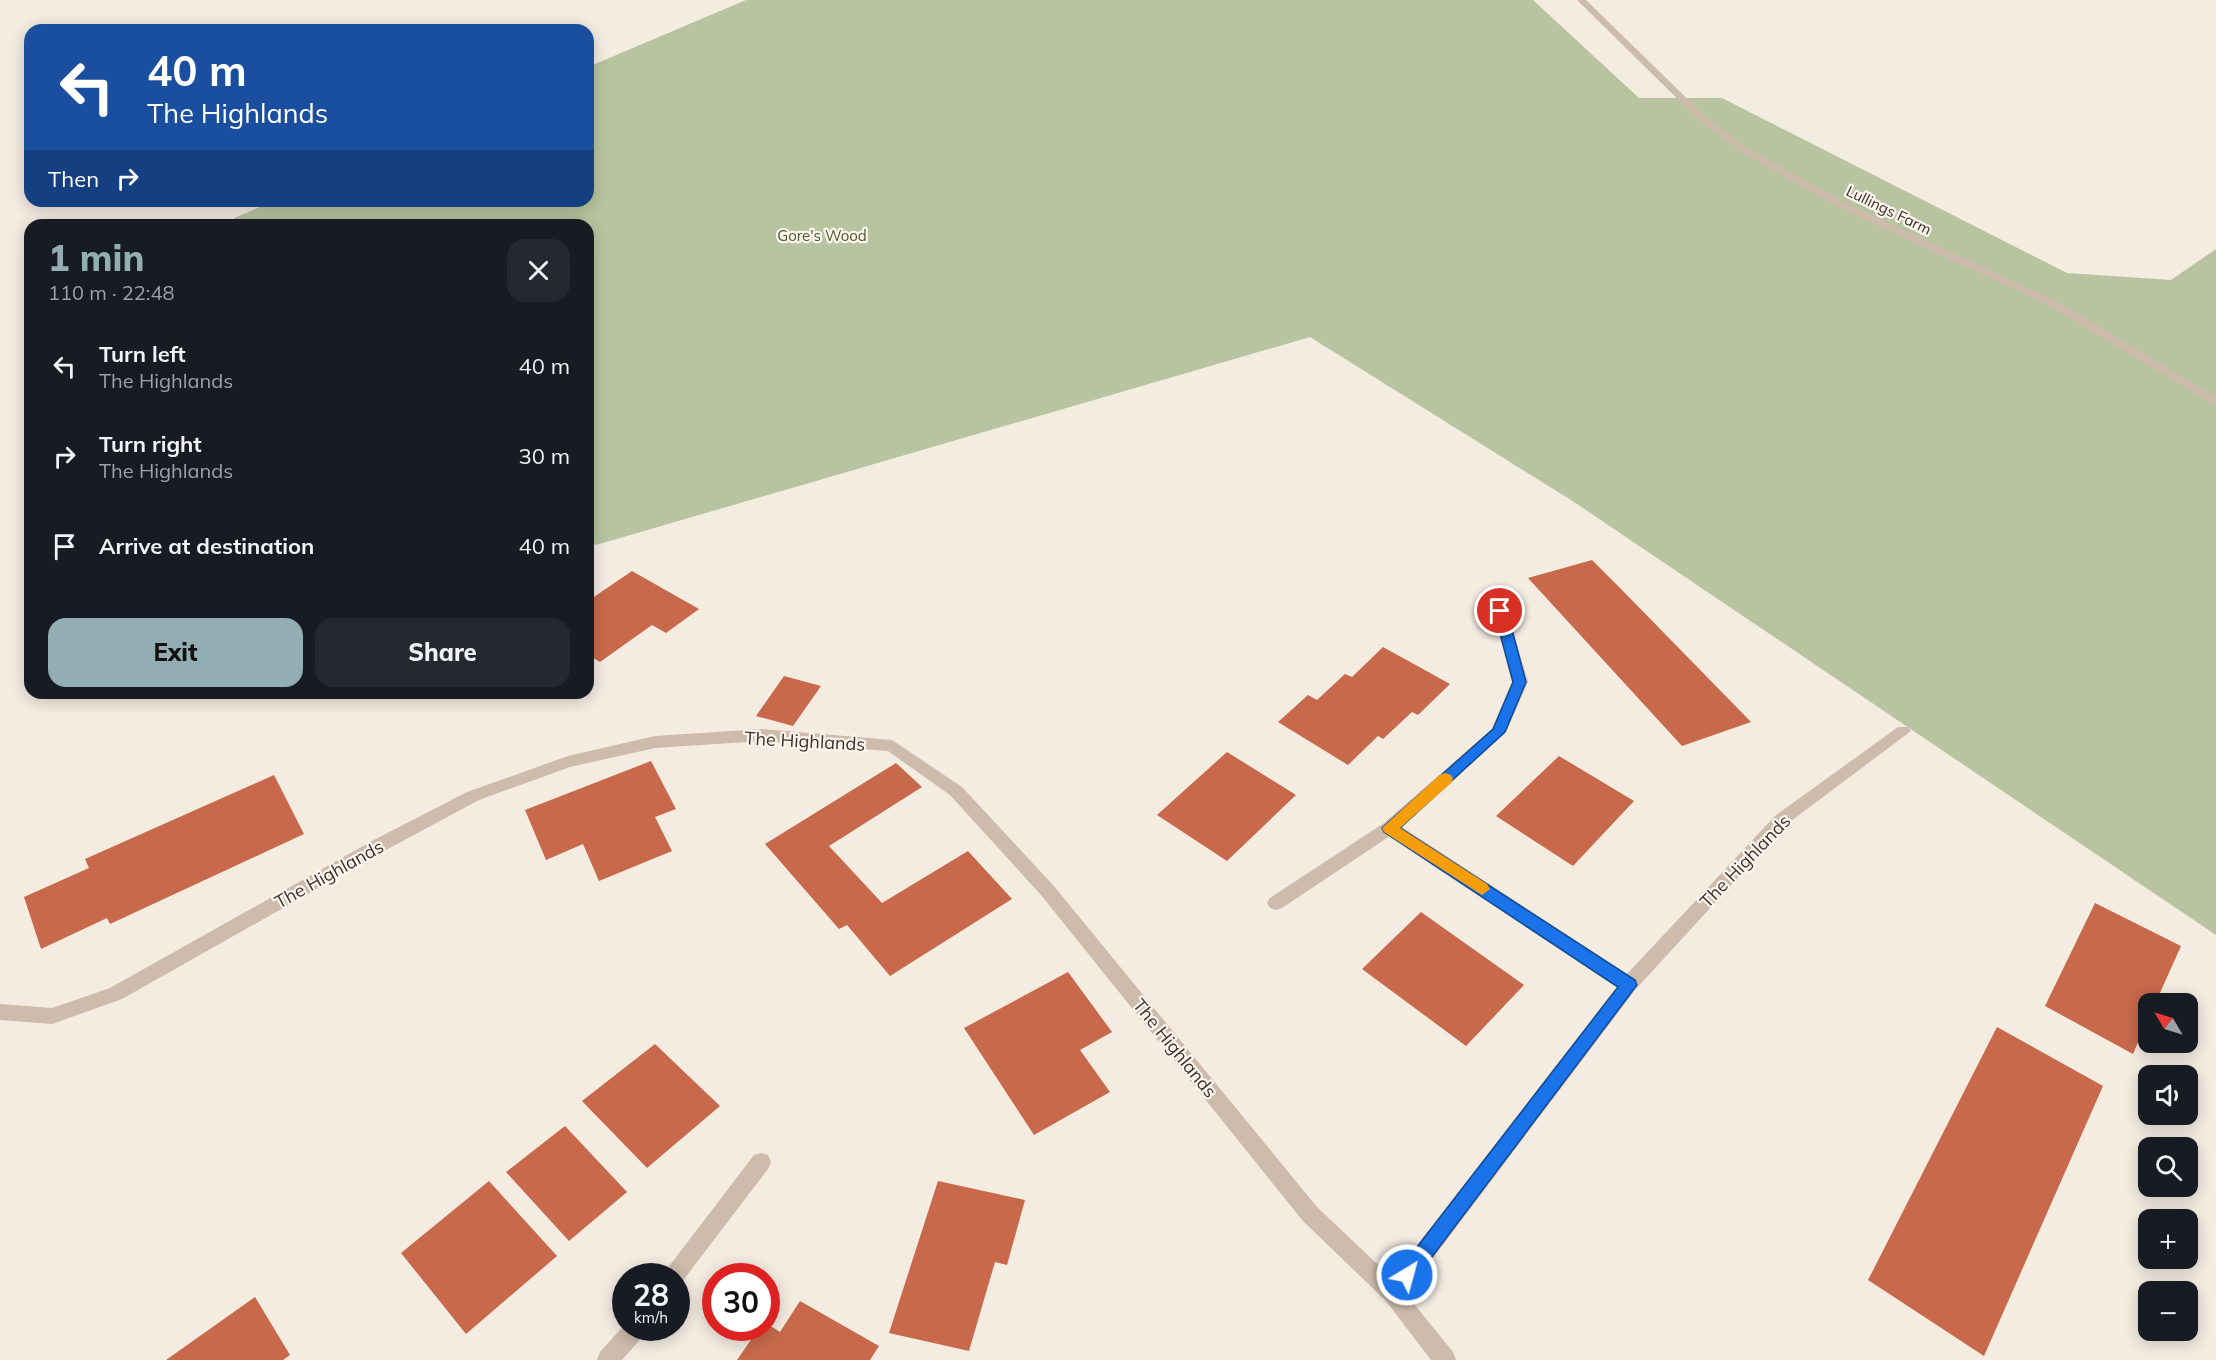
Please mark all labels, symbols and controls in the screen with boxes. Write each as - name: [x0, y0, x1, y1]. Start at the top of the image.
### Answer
- text: 40 m: [147, 44, 247, 97]
- icon: left: [48, 48, 126, 126]
- text: The Highlands: [147, 96, 328, 130]
- icon: right: [111, 162, 144, 195]
- text: Then: [48, 165, 99, 193]
- street label: Lullings Farm: [1843, 181, 1935, 239]
- park label: Gore's Wood: [777, 226, 867, 245]
- text: 1 min: [48, 235, 144, 280]
- button: close: [507, 239, 570, 302]
- text: 110 m · 22:48: [48, 280, 174, 305]
- text: Turn left: [99, 340, 186, 368]
- icon: left: [48, 350, 81, 383]
- text: 40 m: [519, 352, 570, 380]
- text: The Highlands: [99, 368, 233, 393]
- text: Turn right: [99, 430, 202, 458]
- icon: right: [48, 440, 81, 473]
- text: 30 m: [519, 442, 570, 470]
- text: The Highlands: [99, 458, 233, 483]
- icon: arrive: [48, 530, 81, 563]
- text: Arrive at destination: [99, 532, 314, 560]
- text: 40 m: [519, 532, 570, 560]
- pin: [1474, 585, 1525, 636]
- icon: arrive: [1483, 594, 1516, 627]
- button: Exit: [48, 618, 303, 687]
- button: Share: [315, 618, 570, 687]
- street label: The Highlands: [744, 726, 866, 756]
- street label: The Highlands: [1695, 810, 1795, 912]
- street label: The Highlands: [271, 835, 387, 913]
- north arrow: [2138, 993, 2198, 1053]
- map controls: [2138, 993, 2198, 1341]
- street label: The Highlands: [1128, 994, 1222, 1102]
- button: sound: [2138, 1065, 2198, 1125]
- button: search: [2138, 1137, 2198, 1197]
- button: +: [2138, 1209, 2198, 1269]
- position arrow: [1375, 1243, 1439, 1307]
- speed limit sign: 30: [702, 1263, 780, 1341]
- text: 28: [633, 1276, 669, 1314]
- button: −: [2138, 1281, 2198, 1341]
- text: km/h: [634, 1308, 668, 1327]

